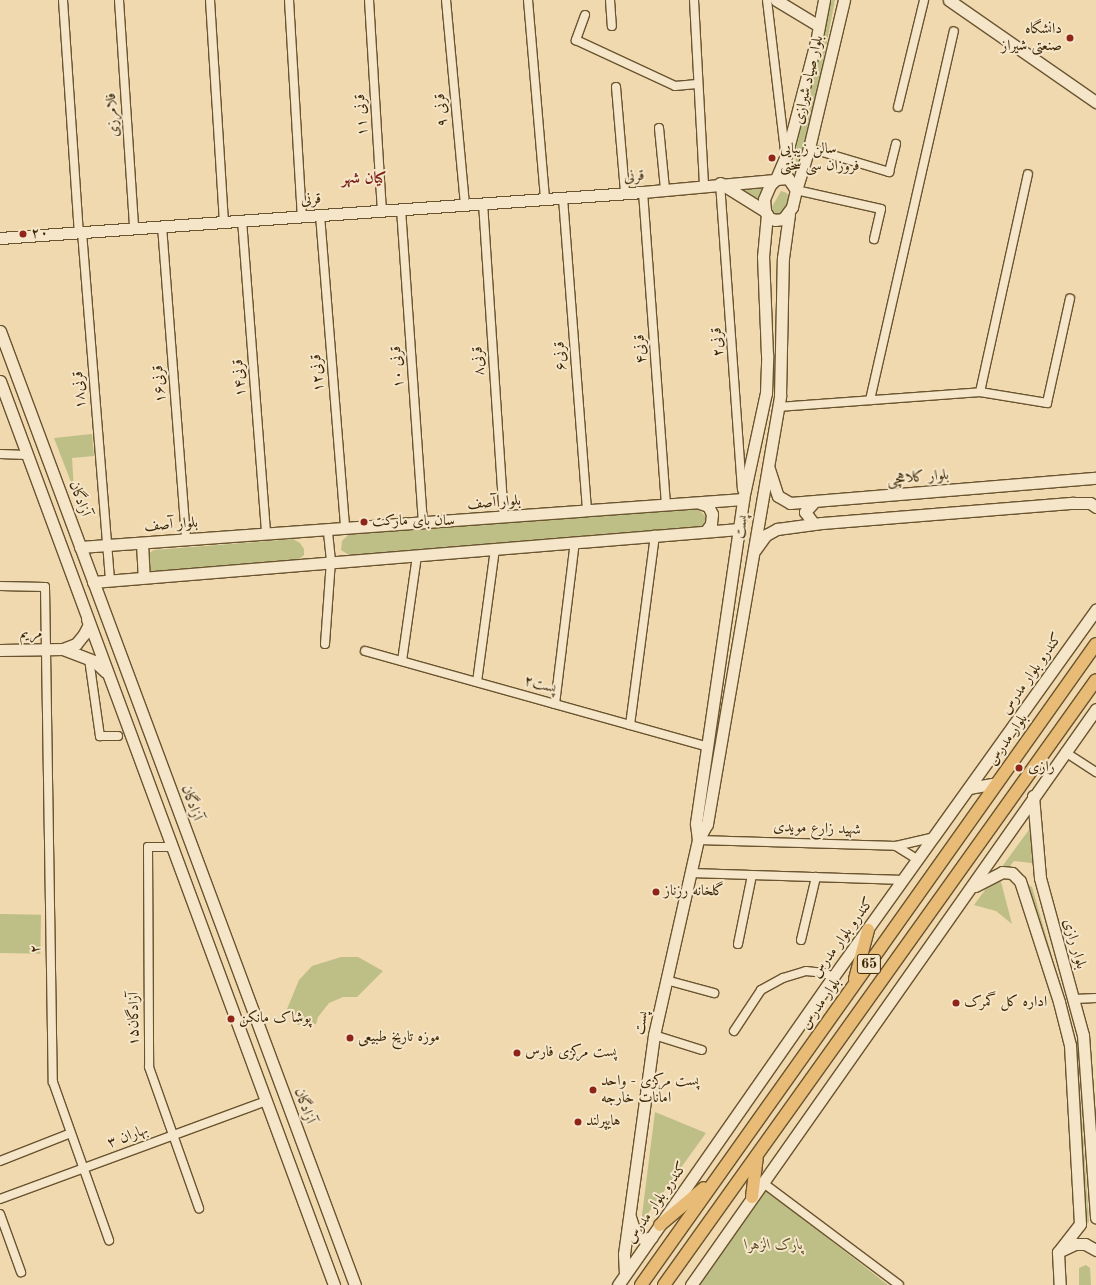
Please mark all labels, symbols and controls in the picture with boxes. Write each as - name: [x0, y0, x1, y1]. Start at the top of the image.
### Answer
- place label: دانشگاه صنعتی شیراز: [1001, 20, 1062, 55]
- marker: دانشگاه صنعتی شیراز: [1065, 33, 1075, 43]
- street label: بلوار صیاد شیرازی: [790, 34, 828, 126]
- street label: فلامرزی: [102, 92, 124, 138]
- street label: قرنی ۱۱: [352, 93, 372, 137]
- street label: قرنی ۹: [432, 93, 452, 127]
- place label: سالن زیبایی فروزان سی سختی: [780, 140, 859, 175]
- marker: سالن زیبایی فروزان سی سختی: [767, 153, 777, 163]
- street label: قرنی: [623, 167, 645, 187]
- district label: کیان شهر: [342, 169, 386, 189]
- street label: قرنی: [300, 190, 322, 210]
- place label: ۲۰: [31, 225, 49, 243]
- marker: ۲۰: [18, 229, 28, 239]
- street label: قرنی۲: [708, 327, 728, 357]
- street label: قرنی۴: [631, 334, 651, 364]
- street label: قرنی۶: [551, 341, 571, 371]
- street label: ۱۰ قرنی: [388, 345, 408, 389]
- street label: قرنی۸: [469, 346, 489, 376]
- street label: قرنی۱۲: [308, 353, 328, 393]
- street label: قرنی۱۴: [230, 358, 250, 398]
- street label: قرنی۱۶: [150, 364, 170, 404]
- street label: قرنی۱۸: [70, 370, 90, 410]
- street label: بلوار کلاهچی: [886, 466, 950, 490]
- street label: آزادگان: [64, 479, 94, 519]
- street label: بلوار آصف: [467, 492, 521, 514]
- place label: سان بای مارکت: [372, 513, 455, 531]
- street label: بلوار آصف: [144, 514, 198, 536]
- street label: پست: [731, 514, 753, 540]
- marker: سان بای مارکت: [359, 517, 369, 527]
- street label: مریم: [20, 625, 42, 643]
- street label: کندرو بلوار مدرس: [997, 630, 1067, 718]
- street label: پست۲: [522, 672, 558, 698]
- street label: بلوار مدرس: [984, 711, 1032, 769]
- place label: رازی: [1028, 759, 1055, 777]
- marker: رازی: [1013, 762, 1025, 774]
- street label: آزادگان: [176, 783, 206, 823]
- street label: شهید زارع مویدی: [773, 818, 861, 840]
- place label: گلخانه رزناز: [664, 883, 724, 901]
- marker: گلخانه رزناز: [651, 887, 661, 897]
- street label: کندرو بلوار مدرس: [808, 894, 878, 982]
- street label: بلوار رازی: [1058, 917, 1090, 971]
- street label: ۲: [27, 944, 45, 954]
- road number: 65: [856, 952, 882, 976]
- street label: بلوار مدرس: [797, 975, 845, 1033]
- street label: آزادگان۱۵: [126, 992, 144, 1046]
- place label: اداره کل گمرک: [964, 994, 1047, 1012]
- marker: اداره کل گمرک: [951, 998, 961, 1008]
- place label: پوشاک مانکن: [239, 1010, 311, 1028]
- street label: پست: [631, 1010, 653, 1036]
- marker: پوشاک مانکن: [226, 1014, 236, 1024]
- place label: موزه تاریخ طبیعی: [358, 1029, 440, 1047]
- marker: موزه تاریخ طبیعی: [345, 1033, 355, 1043]
- place label: پست مرکزی فارس: [525, 1044, 617, 1062]
- marker: پست مرکزی فارس: [512, 1048, 522, 1058]
- place label: پست مرکزی - واحد امانات خارجه: [601, 1072, 699, 1107]
- marker: پست مرکزی - واحد امانات خارجه: [588, 1085, 598, 1095]
- street label: آزادگان: [289, 1086, 319, 1126]
- place label: هایپرلند: [586, 1113, 621, 1131]
- marker: هایپرلند: [573, 1117, 583, 1127]
- street label: بهاران ۳: [105, 1121, 151, 1153]
- street label: کندرو بلوار مدرس: [622, 1159, 692, 1247]
- park label: پارک الزهرا: [745, 1237, 803, 1255]

